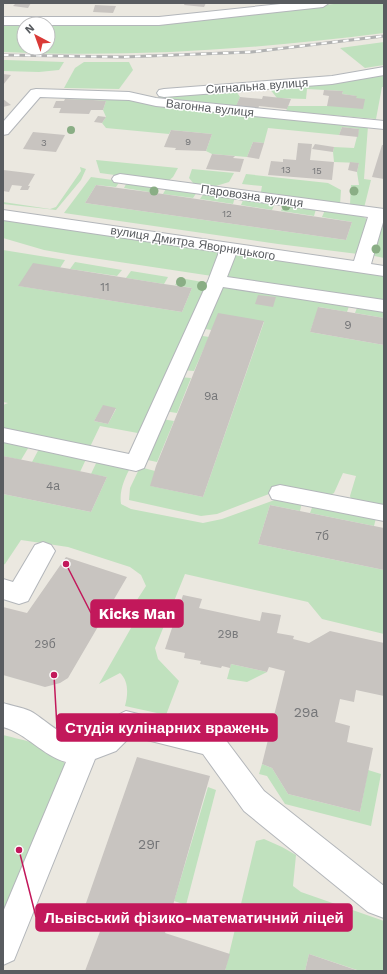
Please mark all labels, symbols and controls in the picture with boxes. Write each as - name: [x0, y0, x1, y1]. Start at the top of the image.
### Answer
- north arrow: [16, 16, 56, 56]
- text: N: [22, 21, 37, 36]
- street label: Сигнальна вулиця: [205, 75, 309, 97]
- street label: Вагонна вулиця: [165, 96, 255, 120]
- house number: 9: [185, 136, 191, 147]
- house number: 3: [41, 137, 47, 148]
- house number: 13: [281, 164, 291, 175]
- house number: 15: [312, 165, 322, 176]
- street label: Паровозна вулиця: [200, 182, 304, 210]
- house number: 12: [222, 208, 232, 219]
- street label: вулиця Дмитра Яворницького: [110, 223, 277, 263]
- house number: 11: [100, 280, 110, 294]
- house number: 9: [344, 318, 352, 332]
- house number: 9а: [204, 389, 218, 403]
- house number: 4а: [46, 479, 60, 493]
- house number: 7б: [315, 529, 329, 543]
- callout: Kicks Man: [91, 600, 183, 627]
- text: Kicks Man: [99, 605, 175, 623]
- house number: 29в: [218, 627, 238, 641]
- house number: 29б: [34, 637, 56, 651]
- house number: 29а: [294, 704, 319, 720]
- callout: Студія кулінарних вражень: [57, 714, 277, 741]
- text: Студія кулінарних вражень: [65, 719, 269, 737]
- house number: 29г: [138, 836, 160, 852]
- callout: Львівський фізико-математичний ліцей: [36, 904, 352, 931]
- text: Львівський фізико-математичний ліцей: [44, 909, 344, 927]

